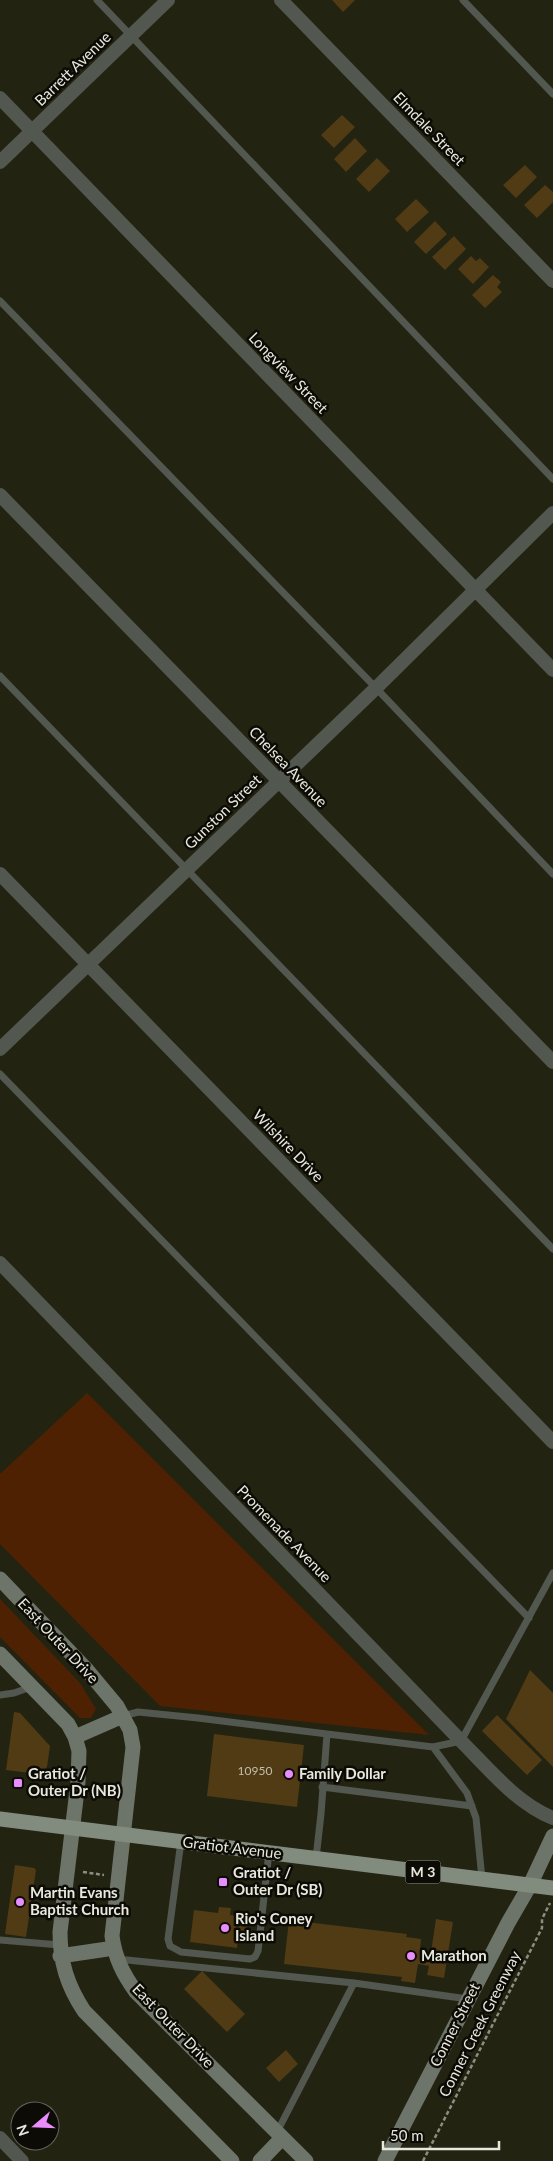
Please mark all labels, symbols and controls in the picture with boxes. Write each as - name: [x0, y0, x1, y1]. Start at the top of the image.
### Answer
- street label: Barrett Avenue: [31, 27, 114, 109]
- street label: Elmdale Street: [390, 88, 470, 169]
- street label: Longview Street: [245, 328, 332, 417]
- street label: Chelsea Avenue: [246, 722, 332, 810]
- street label: Gunston Street: [180, 770, 265, 852]
- street label: Wilshire Drive: [250, 1105, 328, 1185]
- street label: Promenade Avenue: [234, 1481, 336, 1586]
- street label: East Outer Drive: [15, 1594, 103, 1687]
- house number: 10950: [238, 1763, 272, 1778]
- place label: Gratiot / Outer Dr (NB): [28, 1764, 121, 1799]
- place label: Family Dollar: [299, 1764, 386, 1782]
- marker: Family Dollar: [283, 1768, 295, 1780]
- marker: Gratiot / Outer Dr (NB): [12, 1777, 24, 1789]
- street label: Gratiot Avenue: [182, 1832, 283, 1862]
- road number: M 3: [406, 1860, 440, 1884]
- place label: Gratiot / Outer Dr (SB): [233, 1863, 322, 1898]
- marker: Gratiot / Outer Dr (SB): [217, 1876, 229, 1888]
- place label: Martin Evans Baptist Church: [30, 1883, 129, 1918]
- marker: Martin Evans Baptist Church: [14, 1896, 26, 1908]
- place label: Rio's Coney Island: [235, 1909, 312, 1944]
- marker: Rio's Coney Island: [219, 1922, 231, 1934]
- place label: Marathon: [421, 1946, 487, 1964]
- street label: Conner Creek Greenway: [434, 1947, 524, 2099]
- marker: Marathon: [405, 1950, 417, 1962]
- street label: East Outer Drive: [129, 1979, 218, 2071]
- street label: Conner Street: [425, 1979, 483, 2069]
- north arrow: [10, 2101, 60, 2151]
- scale bar: [383, 2118, 499, 2150]
- text: N: [12, 2123, 32, 2138]
- text: 50 m: [390, 2126, 424, 2144]

